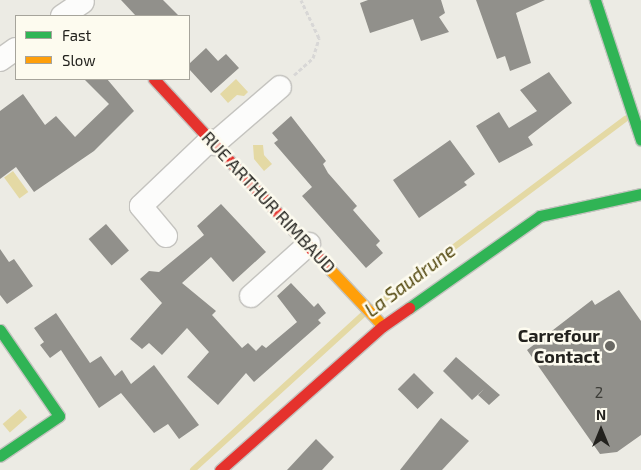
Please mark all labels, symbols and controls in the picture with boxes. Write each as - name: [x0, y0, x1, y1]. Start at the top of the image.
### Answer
- legend: [15, 15, 190, 80]
- text: Fast: [62, 26, 91, 44]
- text: Slow: [62, 51, 96, 69]
- street label: RUE ARTHUR RIMBAUD: [197, 126, 341, 278]
- water label: La Saudrune: [360, 239, 460, 321]
- place label: Carrefour Contact: [518, 325, 600, 368]
- marker: Carrefour Contact: [604, 340, 616, 352]
- house number: 2: [595, 384, 603, 402]
- north arrow: [576, 405, 626, 455]
- text: N: [596, 406, 606, 423]

